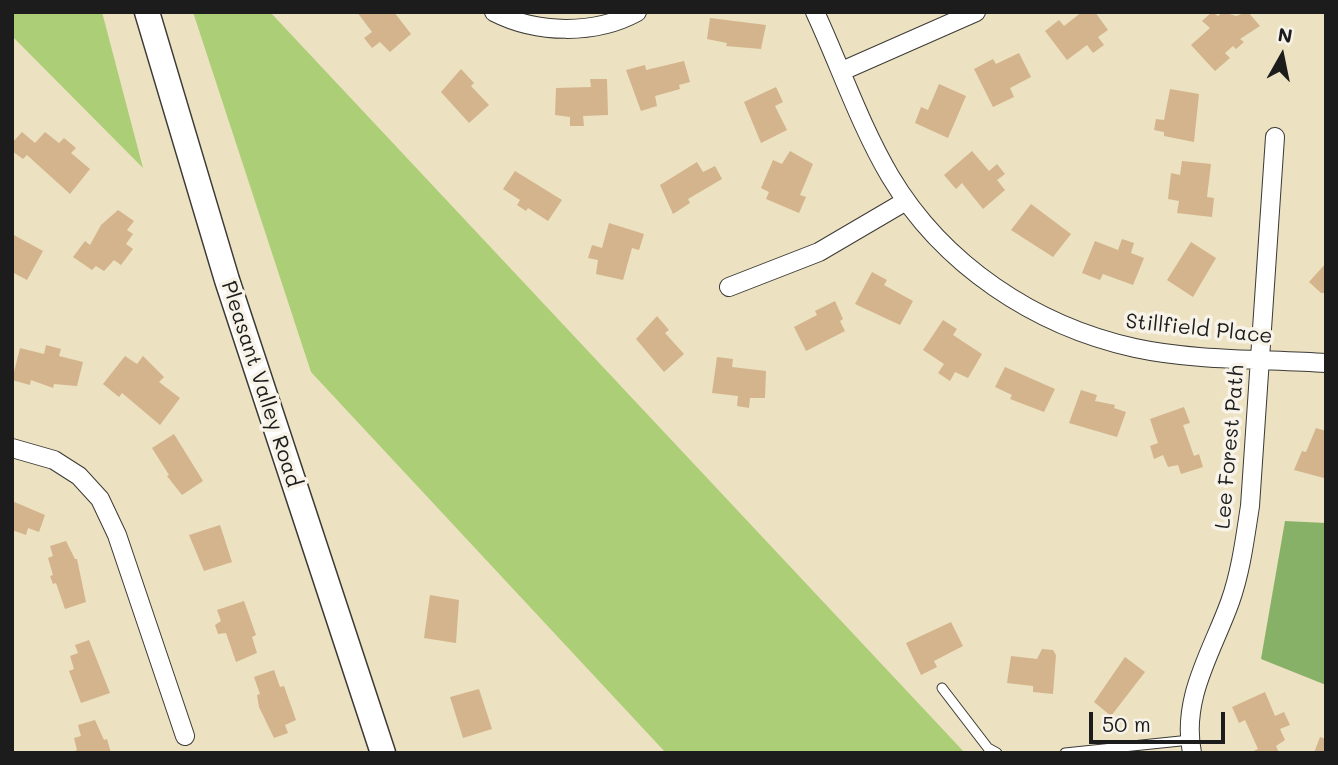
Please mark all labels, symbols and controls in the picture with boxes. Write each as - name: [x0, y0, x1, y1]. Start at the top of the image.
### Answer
- north arrow: [1247, 21, 1317, 91]
- text: N: [1276, 21, 1294, 48]
- street label: Pleasant Valley Road: [216, 278, 306, 490]
- street label: Stillfield Place: [1124, 309, 1274, 349]
- street label: Lee Forest Path: [1210, 364, 1250, 530]
- scale bar: [1093, 698, 1230, 742]
- text: 50 m: [1102, 710, 1151, 737]

